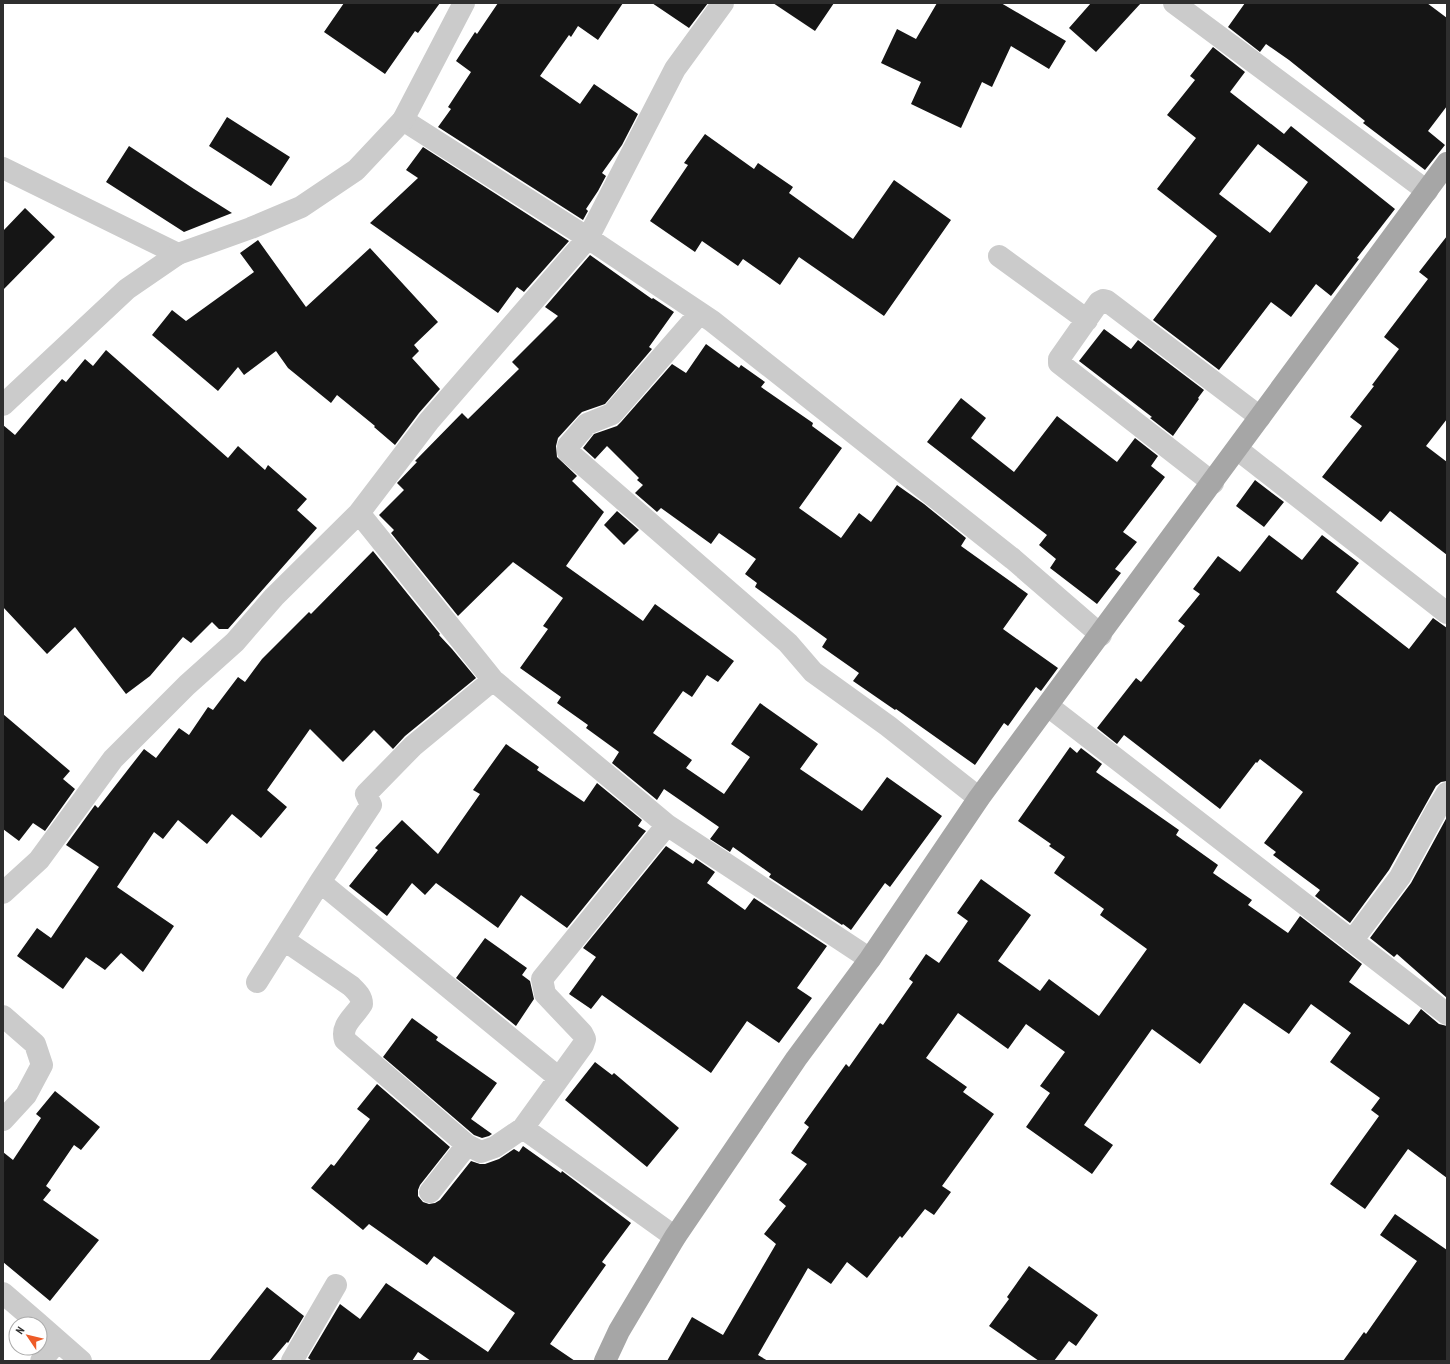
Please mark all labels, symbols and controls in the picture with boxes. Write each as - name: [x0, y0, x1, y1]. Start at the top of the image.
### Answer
- north arrow: [8, 1316, 48, 1356]
- text: N: [12, 1324, 27, 1337]

